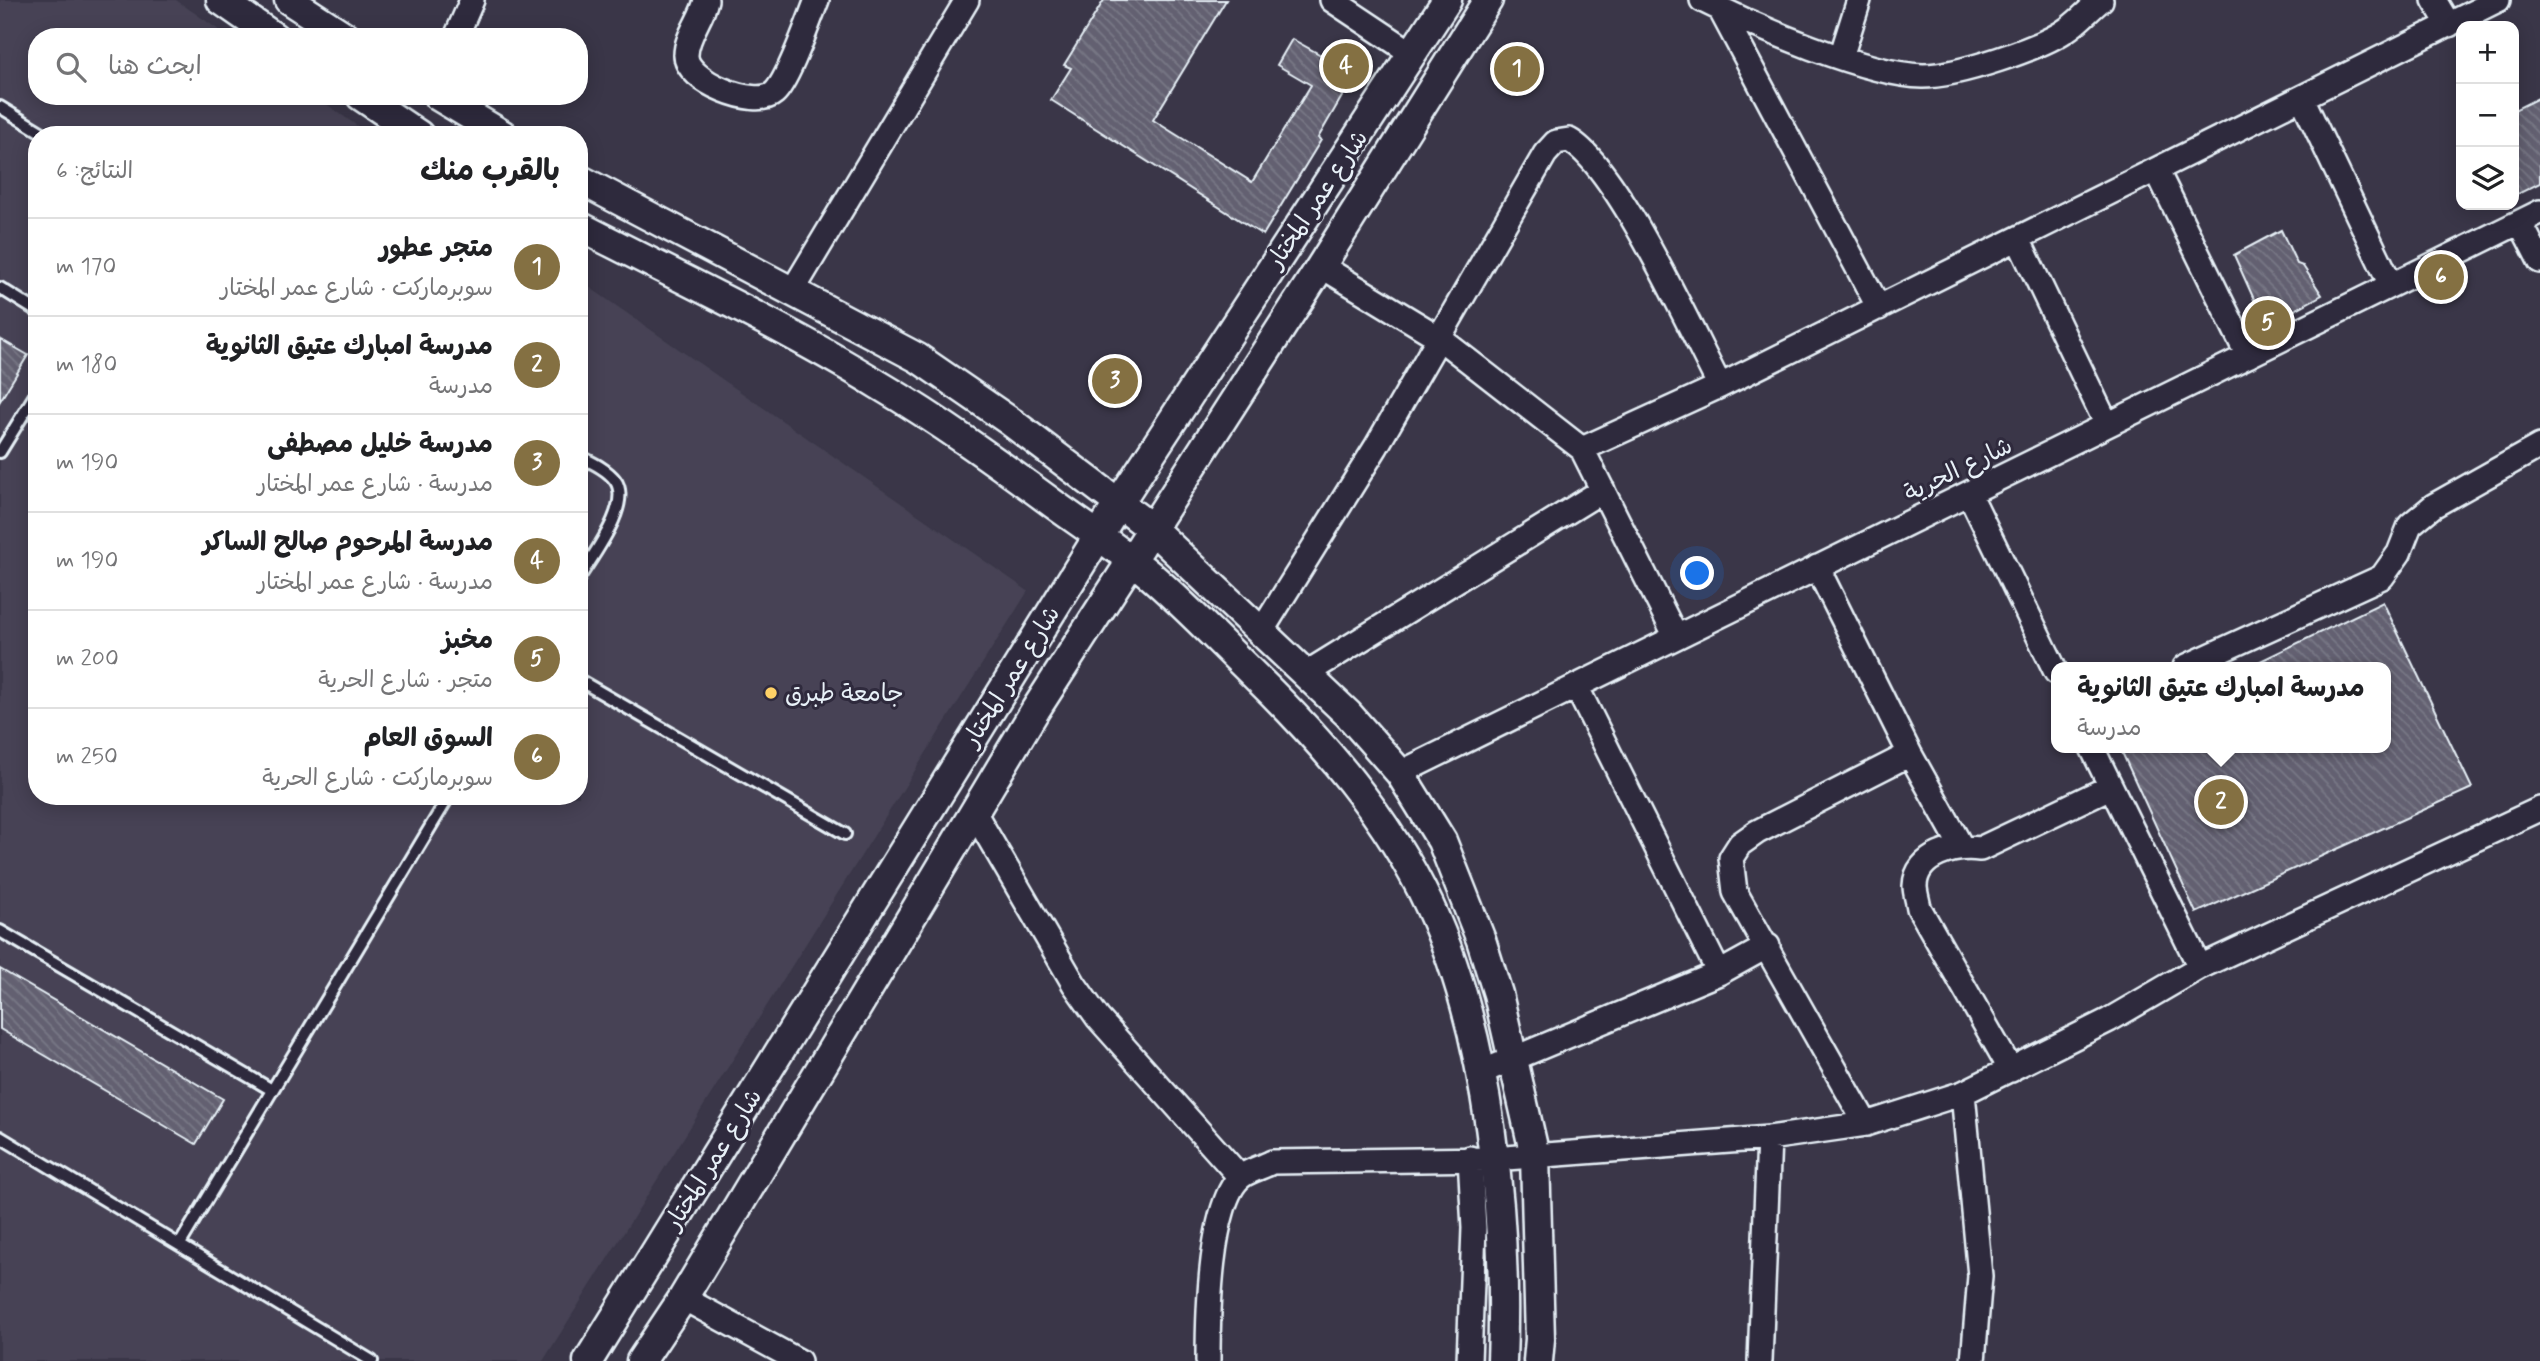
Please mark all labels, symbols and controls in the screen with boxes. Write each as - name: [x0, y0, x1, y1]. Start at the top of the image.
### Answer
- map controls: [2456, 21, 2519, 210]
- button: +: [2456, 21, 2519, 84]
- search box: [28, 28, 588, 105]
- pin: 4: [1323, 40, 1369, 92]
- pin: 1: [1494, 43, 1540, 95]
- icon: search: [52, 48, 90, 86]
- text: ابحث هنا: [108, 50, 202, 84]
- button: −: [2456, 84, 2519, 147]
- street label: شارع عمر المختار: [1259, 125, 1376, 277]
- button: layers: [2456, 147, 2519, 210]
- text: بالقرب منك: [420, 152, 560, 191]
- text: النتائج: 6: [56, 157, 133, 187]
- text: متجر عطور: [379, 232, 493, 266]
- pin: 6: [2418, 251, 2464, 303]
- text: 170 m: [56, 252, 116, 282]
- text: 1: [532, 252, 542, 282]
- text: سوبرماركت · شارع عمر المختار: [220, 274, 493, 304]
- pin: 5: [2245, 297, 2291, 349]
- text: مدرسة امبارك عتيق الثانوية: [206, 330, 493, 364]
- text: 180 m: [56, 350, 117, 380]
- text: 2: [531, 350, 543, 380]
- pin: 3: [1092, 355, 1138, 407]
- text: مدرسة: [429, 372, 493, 402]
- text: مدرسة خليل مصطفى: [267, 428, 493, 462]
- street label: شارع الحرية: [1899, 431, 2018, 510]
- text: 190 m: [56, 448, 118, 478]
- text: 3: [532, 448, 542, 478]
- text: مدرسة · شارع عمر المختار: [257, 470, 493, 500]
- text: مدرسة المرحوم صالح الساكر: [203, 526, 493, 560]
- text: 190 m: [56, 546, 118, 576]
- text: 4: [530, 546, 544, 576]
- your location: [1680, 556, 1714, 590]
- text: مدرسة · شارع عمر المختار: [257, 568, 493, 598]
- street label: شارع عمر المختار: [956, 601, 1068, 755]
- text: مخبز: [442, 624, 493, 658]
- text: 200 m: [56, 644, 119, 674]
- text: 5: [530, 644, 544, 674]
- popup: [2051, 662, 2391, 753]
- text: متجر · شارع الحرية: [318, 666, 493, 696]
- text: مدرسة امبارك عتيق الثانوية: [2077, 672, 2365, 706]
- place label: جامعة طبرق: [785, 679, 904, 710]
- marker: جامعة طبرق: [763, 685, 779, 701]
- text: مدرسة: [2077, 714, 2141, 744]
- text: السوق العام: [364, 722, 493, 756]
- text: 250 m: [56, 742, 118, 772]
- text: 6: [531, 742, 543, 772]
- text: سوبرماركت · شارع الحرية: [262, 764, 493, 794]
- pin: 2: [2198, 776, 2244, 828]
- street label: شارع عمر المختار: [658, 1084, 770, 1238]

